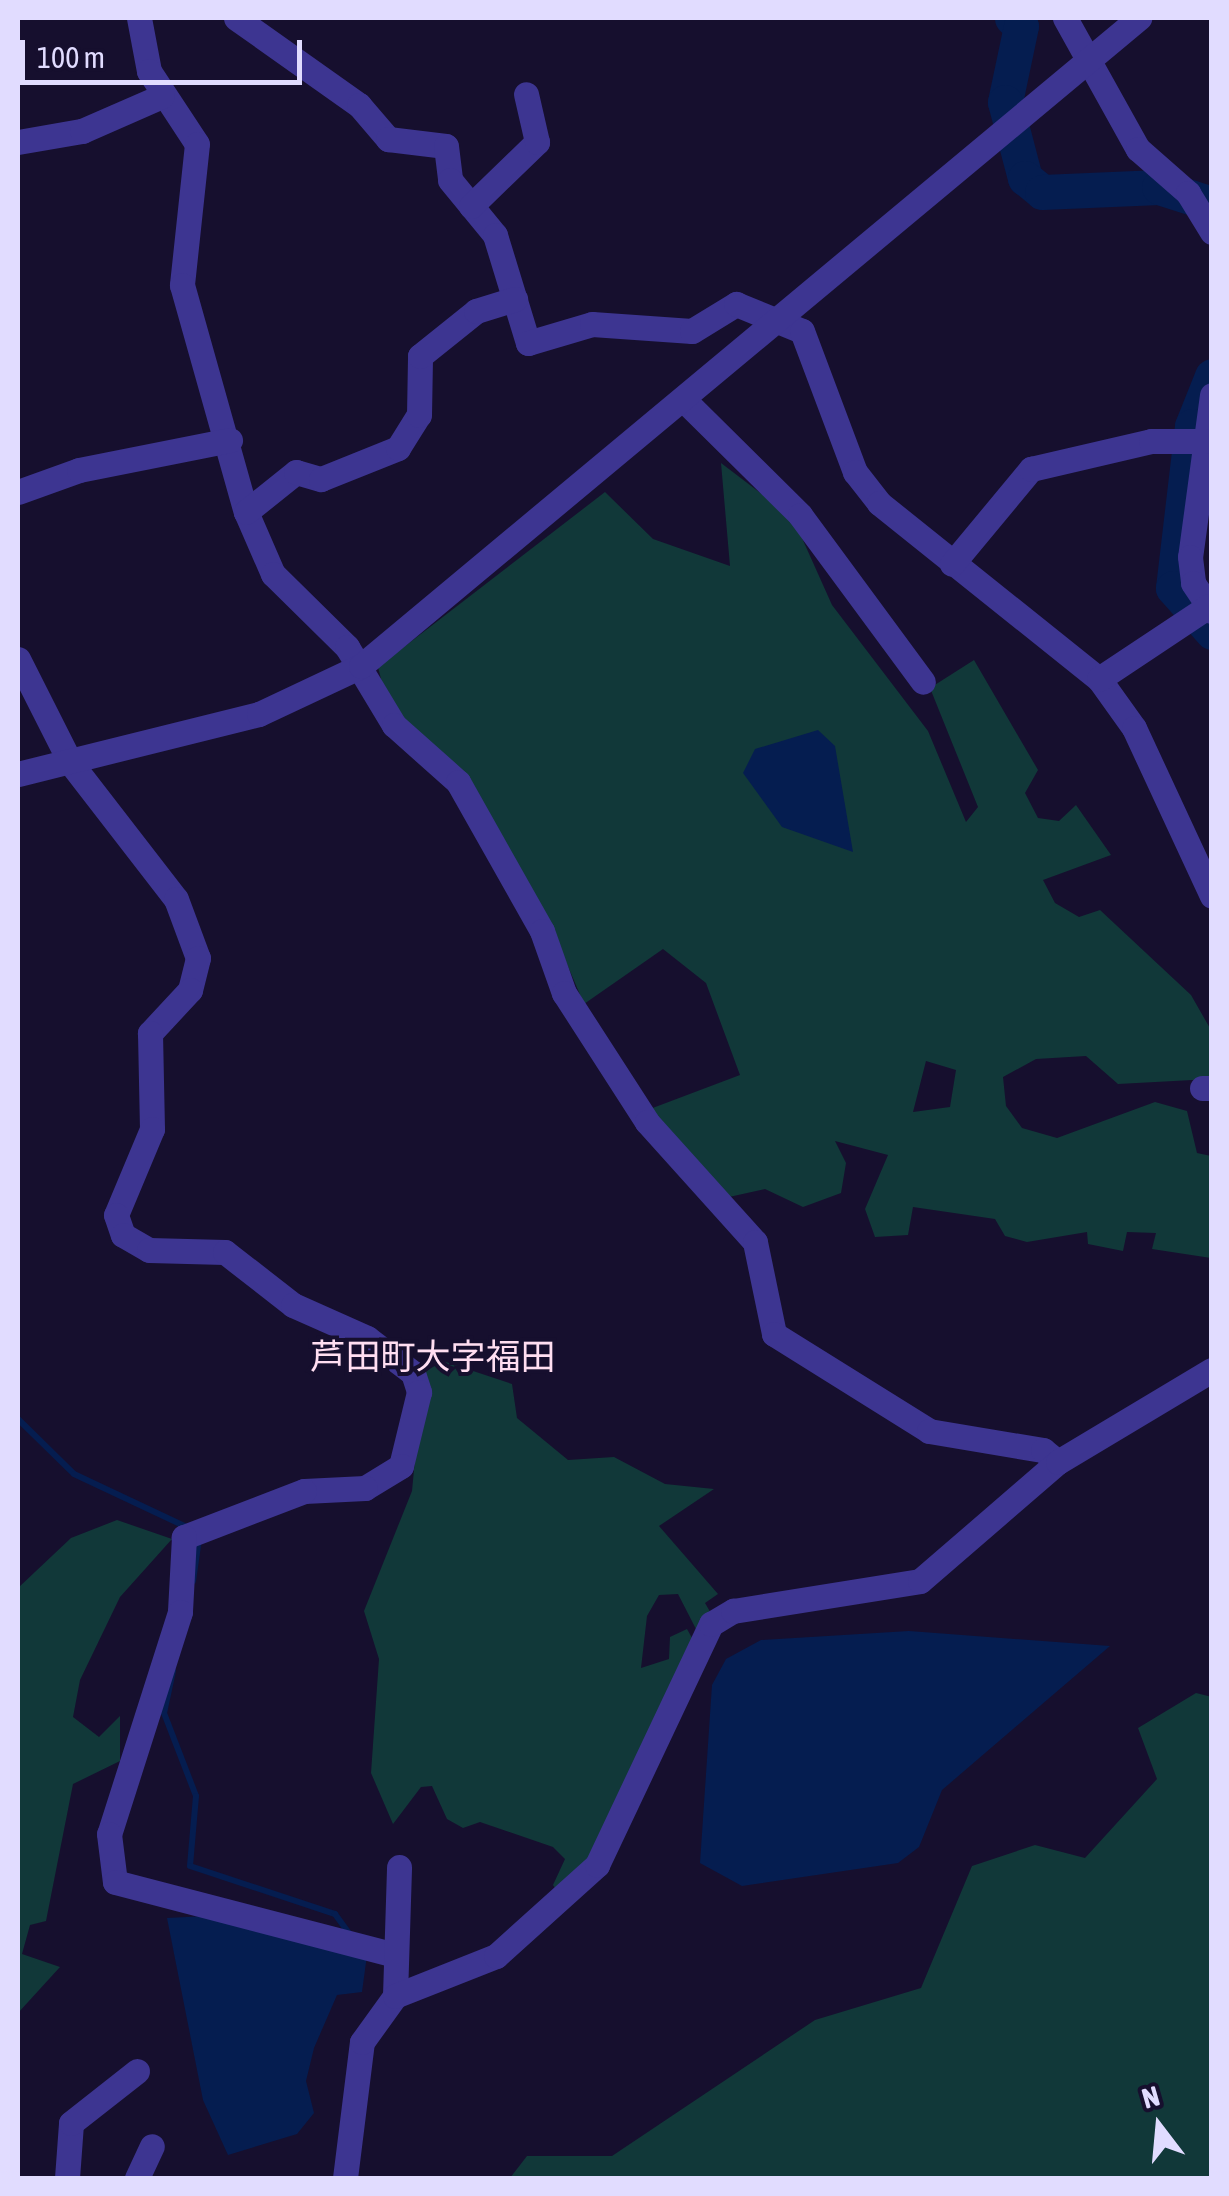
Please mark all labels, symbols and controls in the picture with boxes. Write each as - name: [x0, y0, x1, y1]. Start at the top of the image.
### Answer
- scale bar: [25, 20, 308, 82]
- text: 100 m: [37, 40, 105, 74]
- district label: 芦田町大字福田: [311, 1335, 555, 1377]
- north arrow: [1109, 2076, 1209, 2176]
- text: N: [1138, 2080, 1163, 2115]

